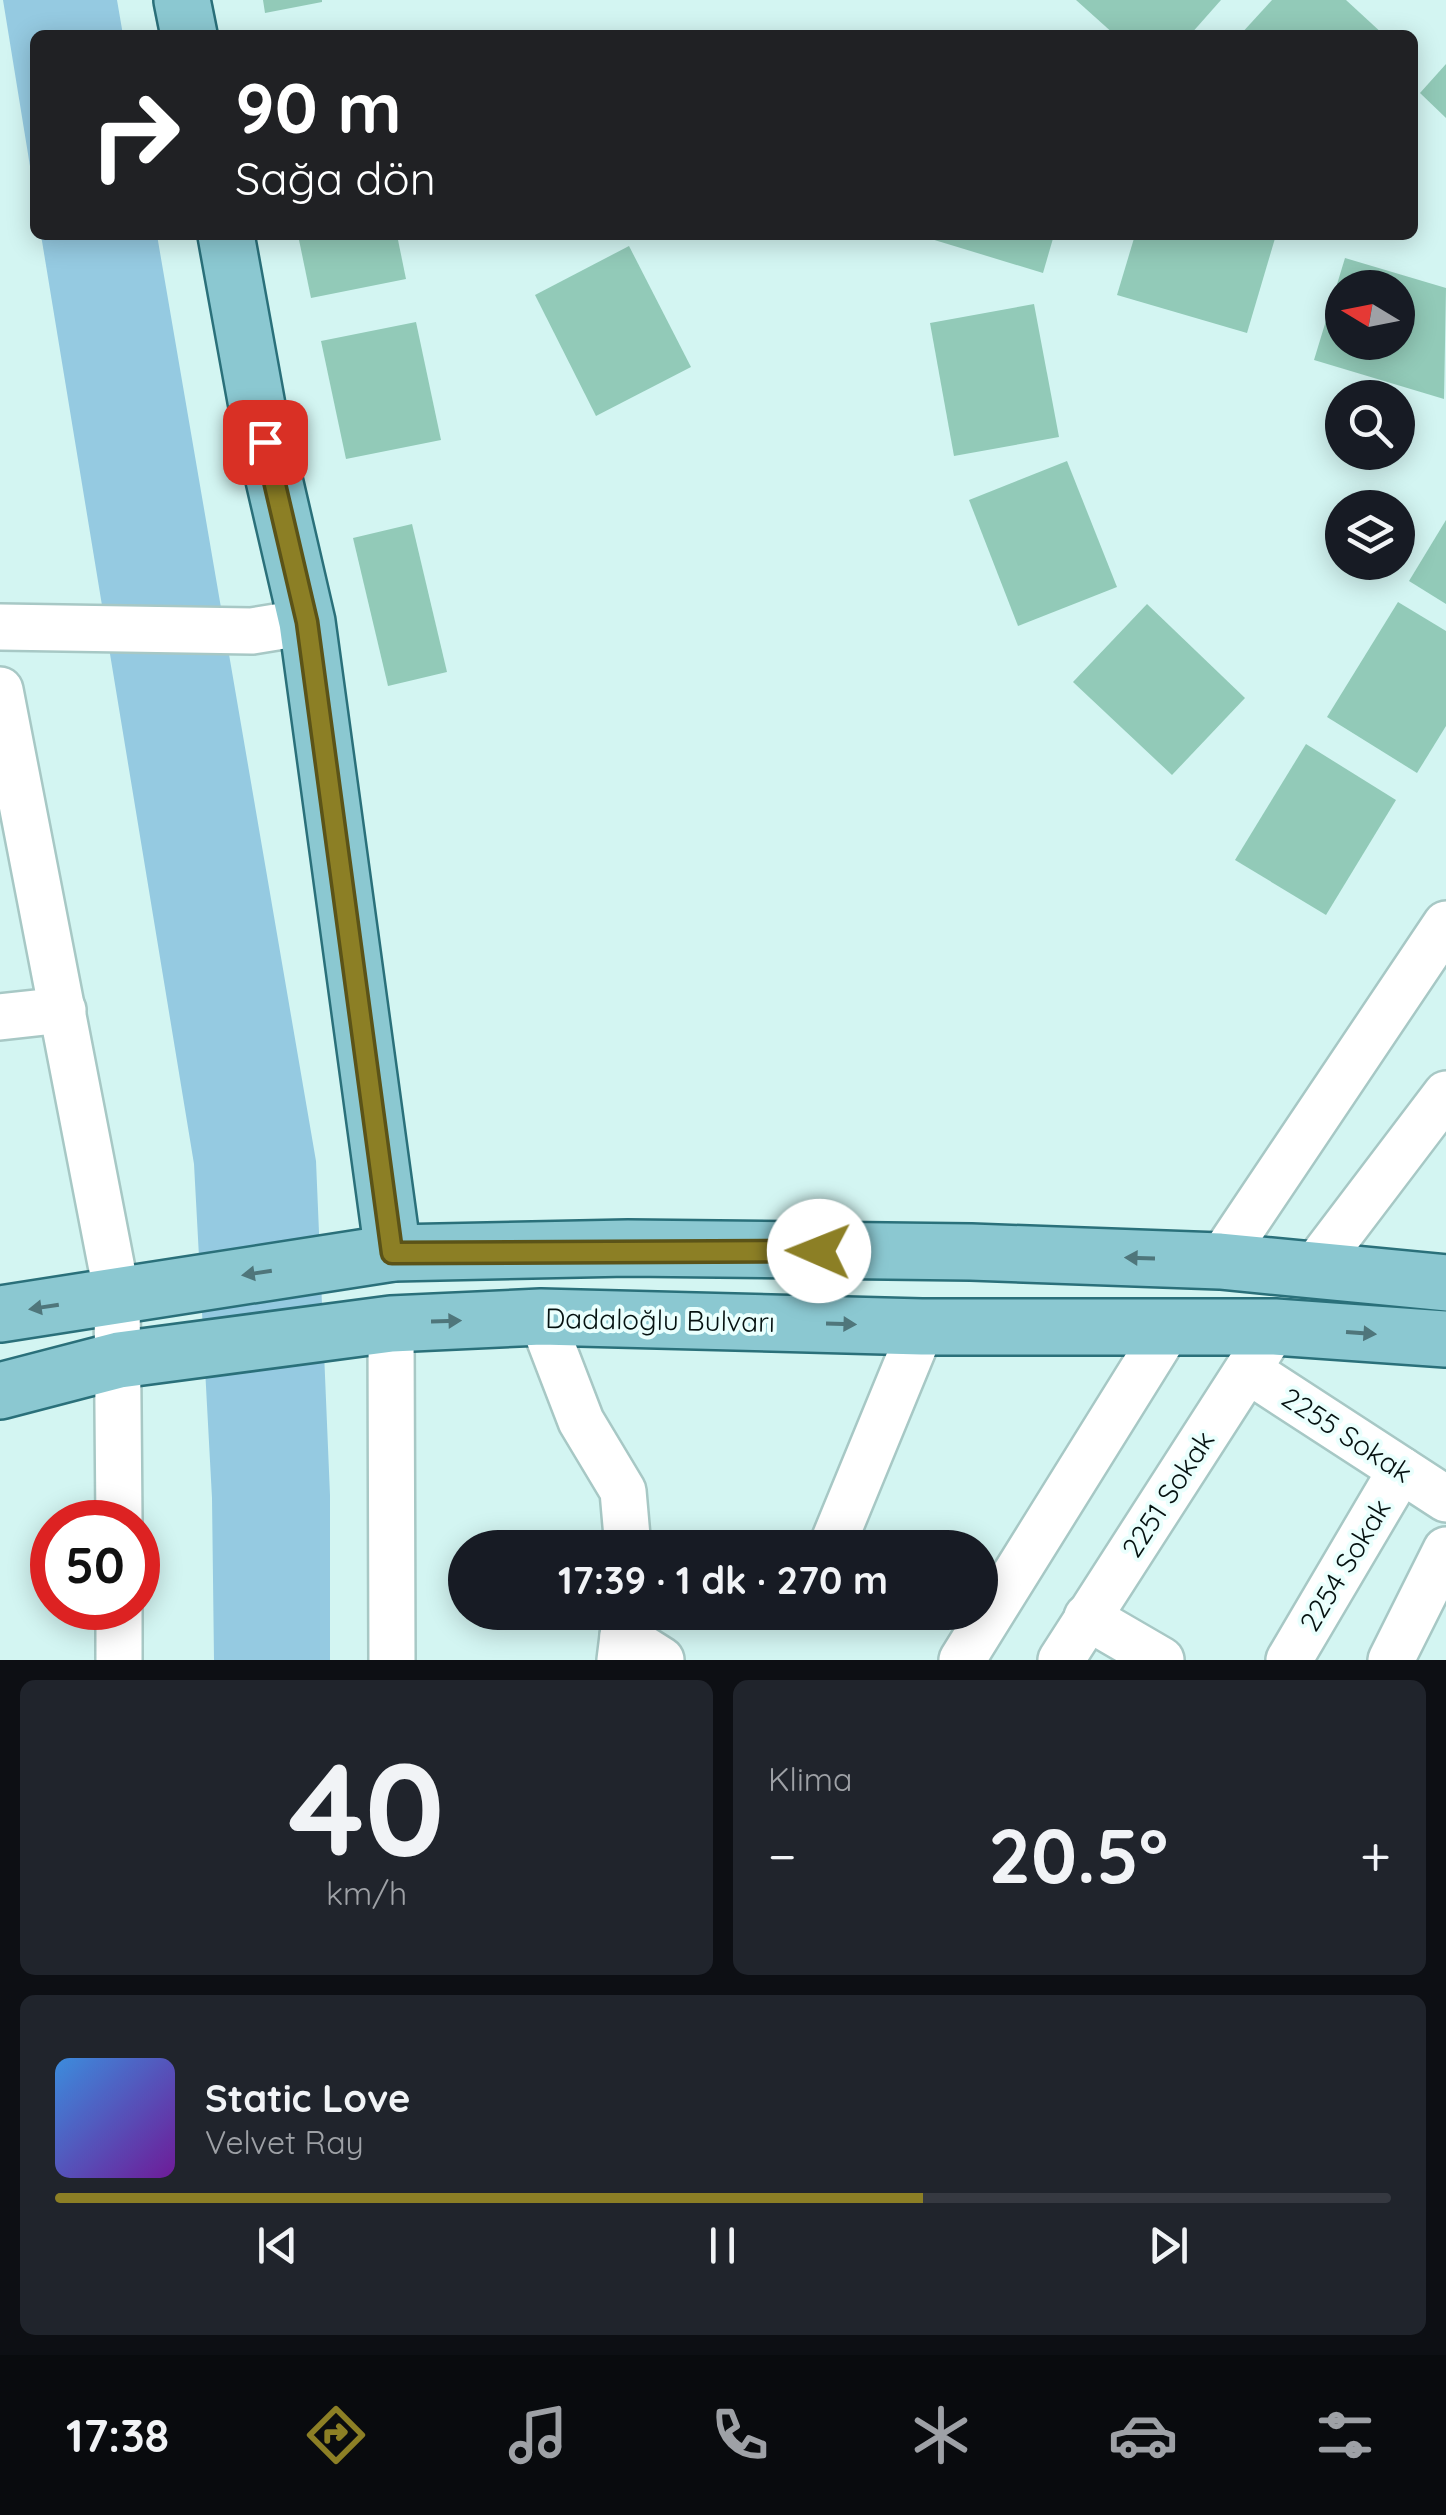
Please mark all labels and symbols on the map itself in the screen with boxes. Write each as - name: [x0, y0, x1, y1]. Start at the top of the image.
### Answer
- north arrow: [1325, 270, 1415, 360]
- pin: [223, 400, 308, 485]
- position arrow: [767, 1199, 871, 1303]
- one-way arrow: [1123, 1250, 1155, 1266]
- one-way arrow: [241, 1266, 272, 1281]
- one-way arrow: [28, 1300, 60, 1315]
- street label: Dadaloğlu Bulvarı: [545, 1300, 775, 1339]
- one-way arrow: [430, 1313, 462, 1329]
- one-way arrow: [825, 1316, 857, 1332]
- one-way arrow: [1345, 1325, 1377, 1341]
- street label: 2255 Sokak: [1275, 1379, 1419, 1490]
- street label: 2251 Sokak: [1114, 1424, 1221, 1564]
- street label: 2254 Sokak: [1291, 1492, 1398, 1637]
- speed limit sign: 50: [30, 1500, 160, 1630]

